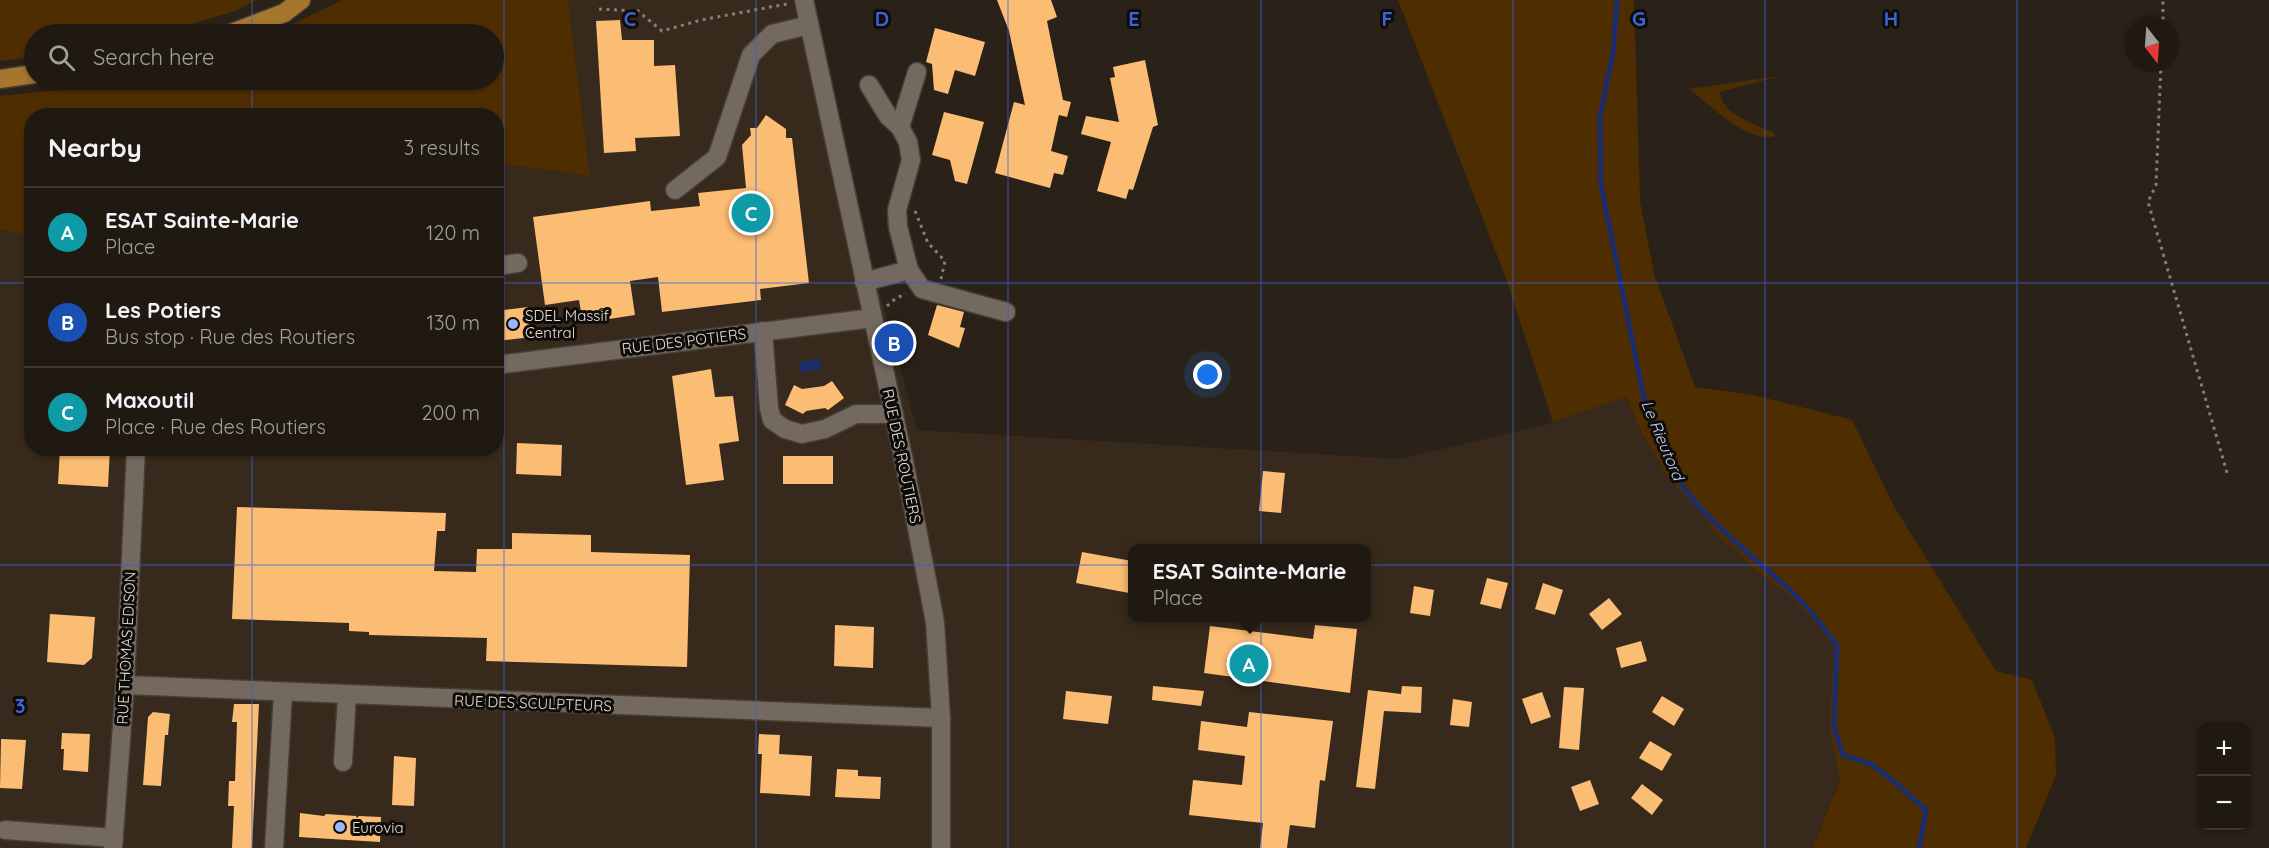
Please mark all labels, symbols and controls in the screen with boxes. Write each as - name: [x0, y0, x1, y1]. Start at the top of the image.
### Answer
- text: C: [624, 6, 637, 31]
- text: D: [875, 6, 889, 31]
- text: E: [1128, 6, 1140, 31]
- text: F: [1381, 6, 1393, 31]
- text: G: [1632, 6, 1646, 31]
- text: H: [1884, 6, 1898, 31]
- north arrow: [2125, 18, 2179, 72]
- search box: [24, 24, 504, 90]
- icon: search: [45, 41, 78, 74]
- text: Search here: [93, 43, 214, 71]
- text: Nearby: [48, 131, 142, 164]
- text: 3 results: [404, 135, 480, 160]
- pin: C: [732, 190, 771, 236]
- text: ESAT Sainte-Marie: [105, 206, 299, 234]
- text: A: [61, 220, 74, 245]
- text: 120 m: [426, 220, 480, 245]
- text: Place: [105, 234, 155, 259]
- text: Les Potiers: [105, 296, 221, 324]
- place label: SDEL Massif Central: [525, 306, 610, 342]
- text: B: [61, 310, 74, 335]
- text: 130 m: [427, 310, 480, 335]
- marker: SDEL Massif Central: [506, 317, 520, 331]
- pin: B: [874, 320, 914, 366]
- text: Bus stop · Rue des Routiers: [105, 324, 355, 349]
- street label: RUE DES POTIERS: [621, 324, 747, 358]
- your location: [1193, 360, 1222, 389]
- text: Maxoutil: [105, 386, 194, 414]
- street label: RUE DES ROUTIERS: [878, 387, 926, 525]
- water label: Le Rieutord: [1637, 397, 1690, 485]
- text: C: [61, 400, 74, 425]
- text: 200 m: [421, 400, 480, 425]
- text: Place · Rue des Routiers: [105, 414, 326, 439]
- popup: [1128, 544, 1371, 622]
- text: ESAT Sainte-Marie: [1153, 557, 1347, 585]
- street label: RUE THOMAS EDISON: [113, 571, 139, 725]
- text: Place: [1153, 585, 1203, 610]
- pin: A: [1230, 642, 1268, 686]
- street label: RUE DES SCULPTEURS: [454, 691, 612, 715]
- text: 3: [15, 693, 25, 718]
- map controls: [2197, 722, 2251, 830]
- button: +: [2197, 722, 2251, 776]
- button: −: [2197, 776, 2251, 830]
- place label: Eurovia: [352, 818, 404, 837]
- marker: Eurovia: [333, 820, 347, 834]

